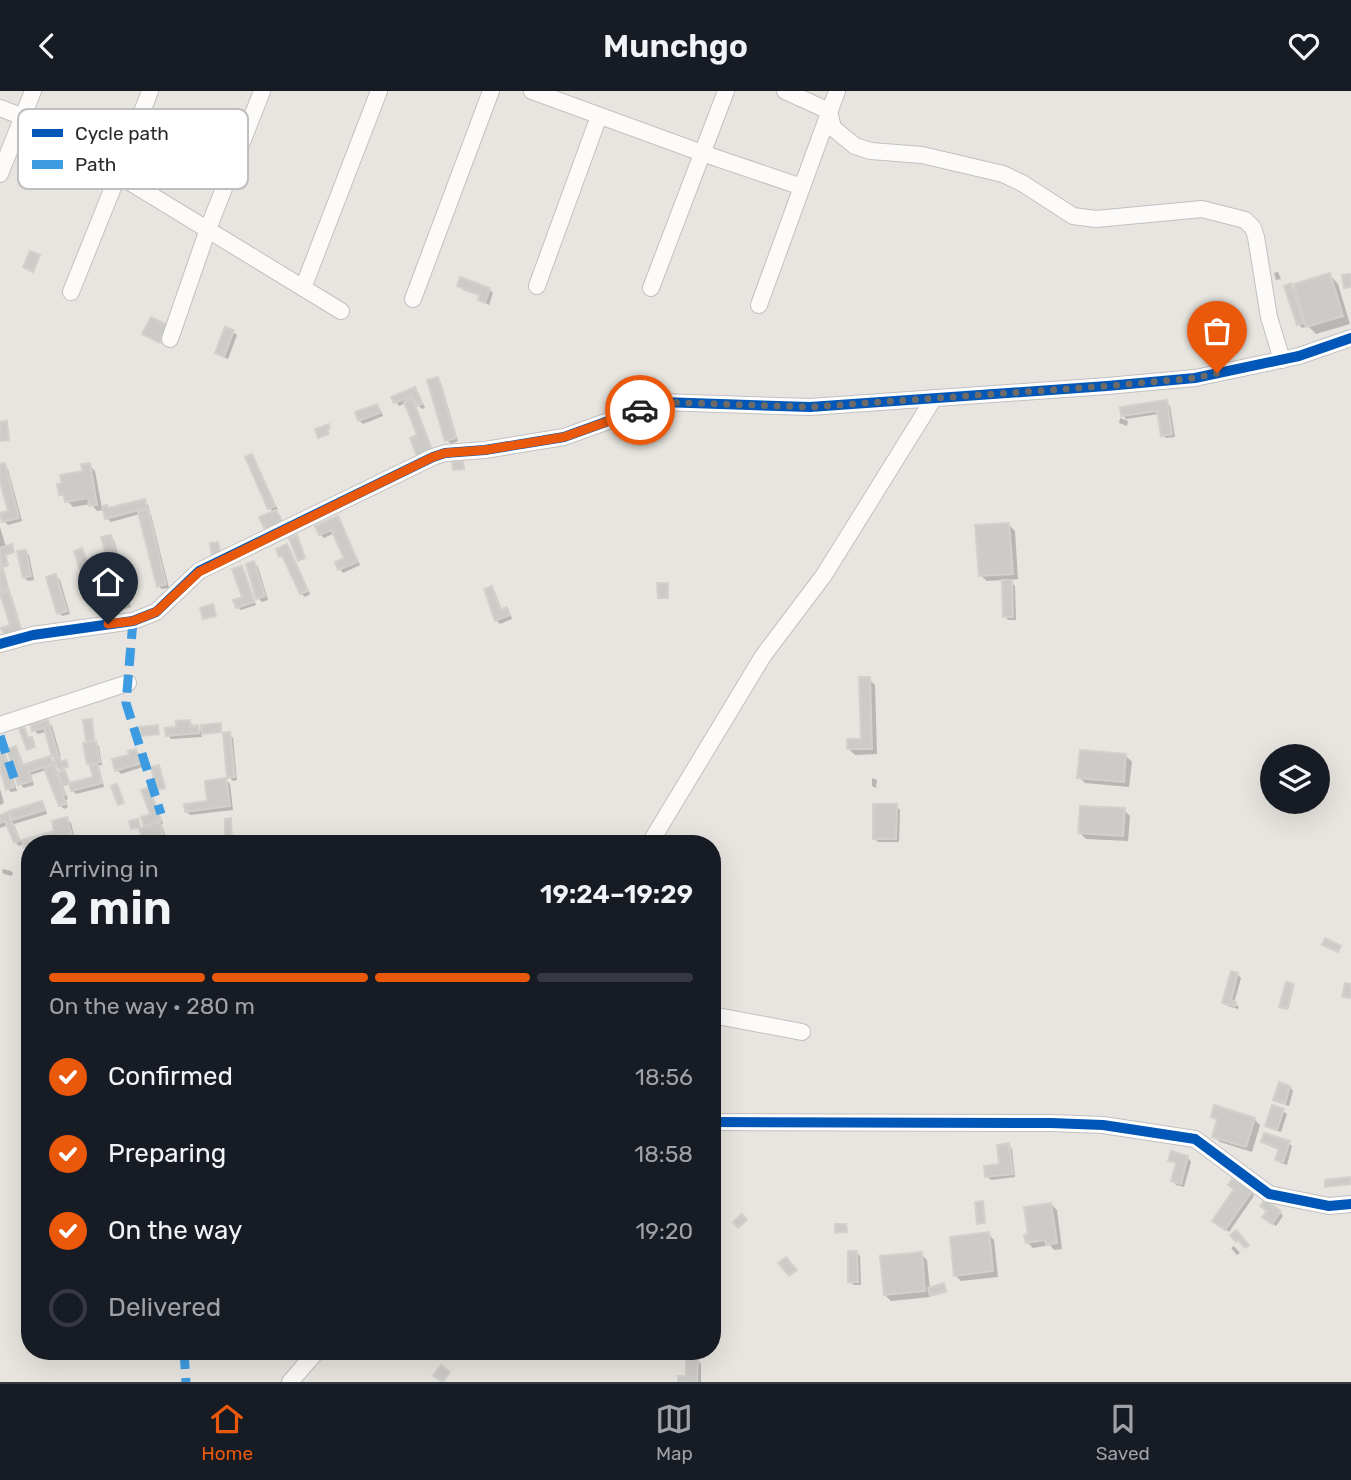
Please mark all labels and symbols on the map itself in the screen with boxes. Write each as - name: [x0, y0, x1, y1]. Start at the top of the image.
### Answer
- legend: [18, 109, 248, 189]
- text: Cycle path: [75, 122, 169, 145]
- text: Path: [75, 153, 116, 176]
- pin: [1187, 301, 1247, 373]
- courier: [605, 375, 675, 445]
- pin: [78, 552, 138, 624]

